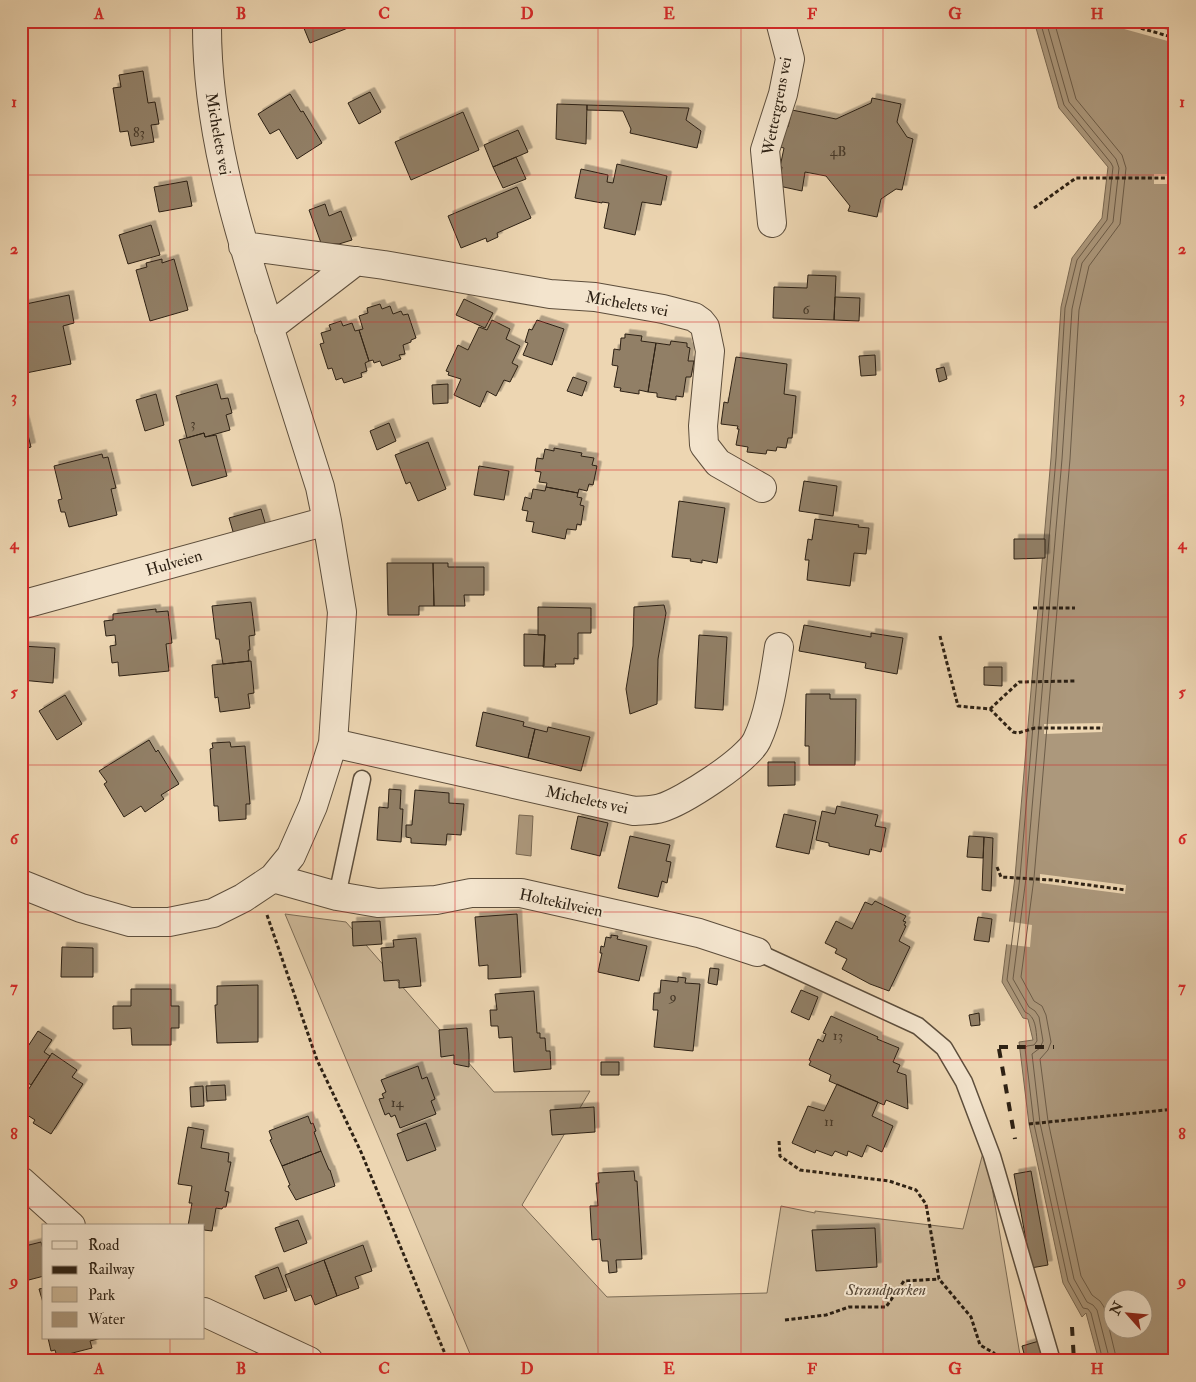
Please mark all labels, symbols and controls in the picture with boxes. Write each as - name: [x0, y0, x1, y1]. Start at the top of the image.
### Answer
- text: A: [93, 4, 105, 24]
- text: B: [236, 4, 246, 24]
- text: C: [378, 4, 390, 24]
- text: D: [520, 4, 534, 24]
- text: E: [663, 4, 675, 24]
- text: F: [807, 4, 817, 24]
- text: G: [948, 4, 962, 24]
- text: H: [1090, 4, 1104, 24]
- street label: Wettergrens vei: [757, 55, 796, 158]
- street label: Michelets vei: [201, 91, 235, 177]
- text: 1: [11, 92, 17, 112]
- text: 1: [1179, 92, 1185, 112]
- house number: 83: [133, 124, 145, 141]
- house number: 4B: [830, 143, 846, 160]
- text: 2: [10, 239, 18, 259]
- text: 2: [1178, 239, 1186, 259]
- street label: Michelets vei: [584, 287, 670, 321]
- house number: 6: [802, 301, 810, 318]
- text: 3: [11, 387, 17, 407]
- text: 3: [1179, 387, 1185, 407]
- house number: 3: [190, 415, 196, 432]
- text: 4: [9, 534, 20, 554]
- text: 4: [1177, 534, 1188, 554]
- street label: Hulveien: [143, 545, 205, 581]
- text: 5: [10, 682, 18, 702]
- text: 5: [1178, 682, 1186, 702]
- street label: Michelets vei: [544, 782, 630, 818]
- text: 6: [10, 829, 20, 849]
- text: 6: [1178, 829, 1188, 849]
- street label: Holtekilveien: [517, 884, 605, 922]
- text: 7: [10, 977, 18, 997]
- text: 7: [1178, 977, 1186, 997]
- house number: 9: [668, 988, 677, 1005]
- house number: 13: [833, 1027, 843, 1044]
- house number: 14: [391, 1094, 405, 1111]
- house number: 11: [824, 1113, 834, 1130]
- text: 8: [10, 1124, 18, 1144]
- text: 8: [1178, 1124, 1186, 1144]
- legend: [42, 1224, 205, 1340]
- text: Road: [88, 1236, 120, 1255]
- text: Railway: [88, 1260, 135, 1279]
- text: 9: [8, 1271, 18, 1291]
- text: 9: [1176, 1271, 1186, 1291]
- park label: Strandparken: [845, 1280, 926, 1300]
- text: Park: [88, 1286, 115, 1305]
- north arrow: [1104, 1290, 1154, 1340]
- text: N: [1106, 1298, 1127, 1319]
- text: Water: [87, 1310, 125, 1329]
- text: A: [93, 1359, 105, 1379]
- text: B: [236, 1359, 246, 1379]
- text: C: [378, 1359, 390, 1379]
- text: D: [520, 1359, 534, 1379]
- text: E: [663, 1359, 675, 1379]
- text: F: [807, 1359, 817, 1379]
- text: G: [948, 1359, 962, 1379]
- text: H: [1090, 1359, 1104, 1379]

